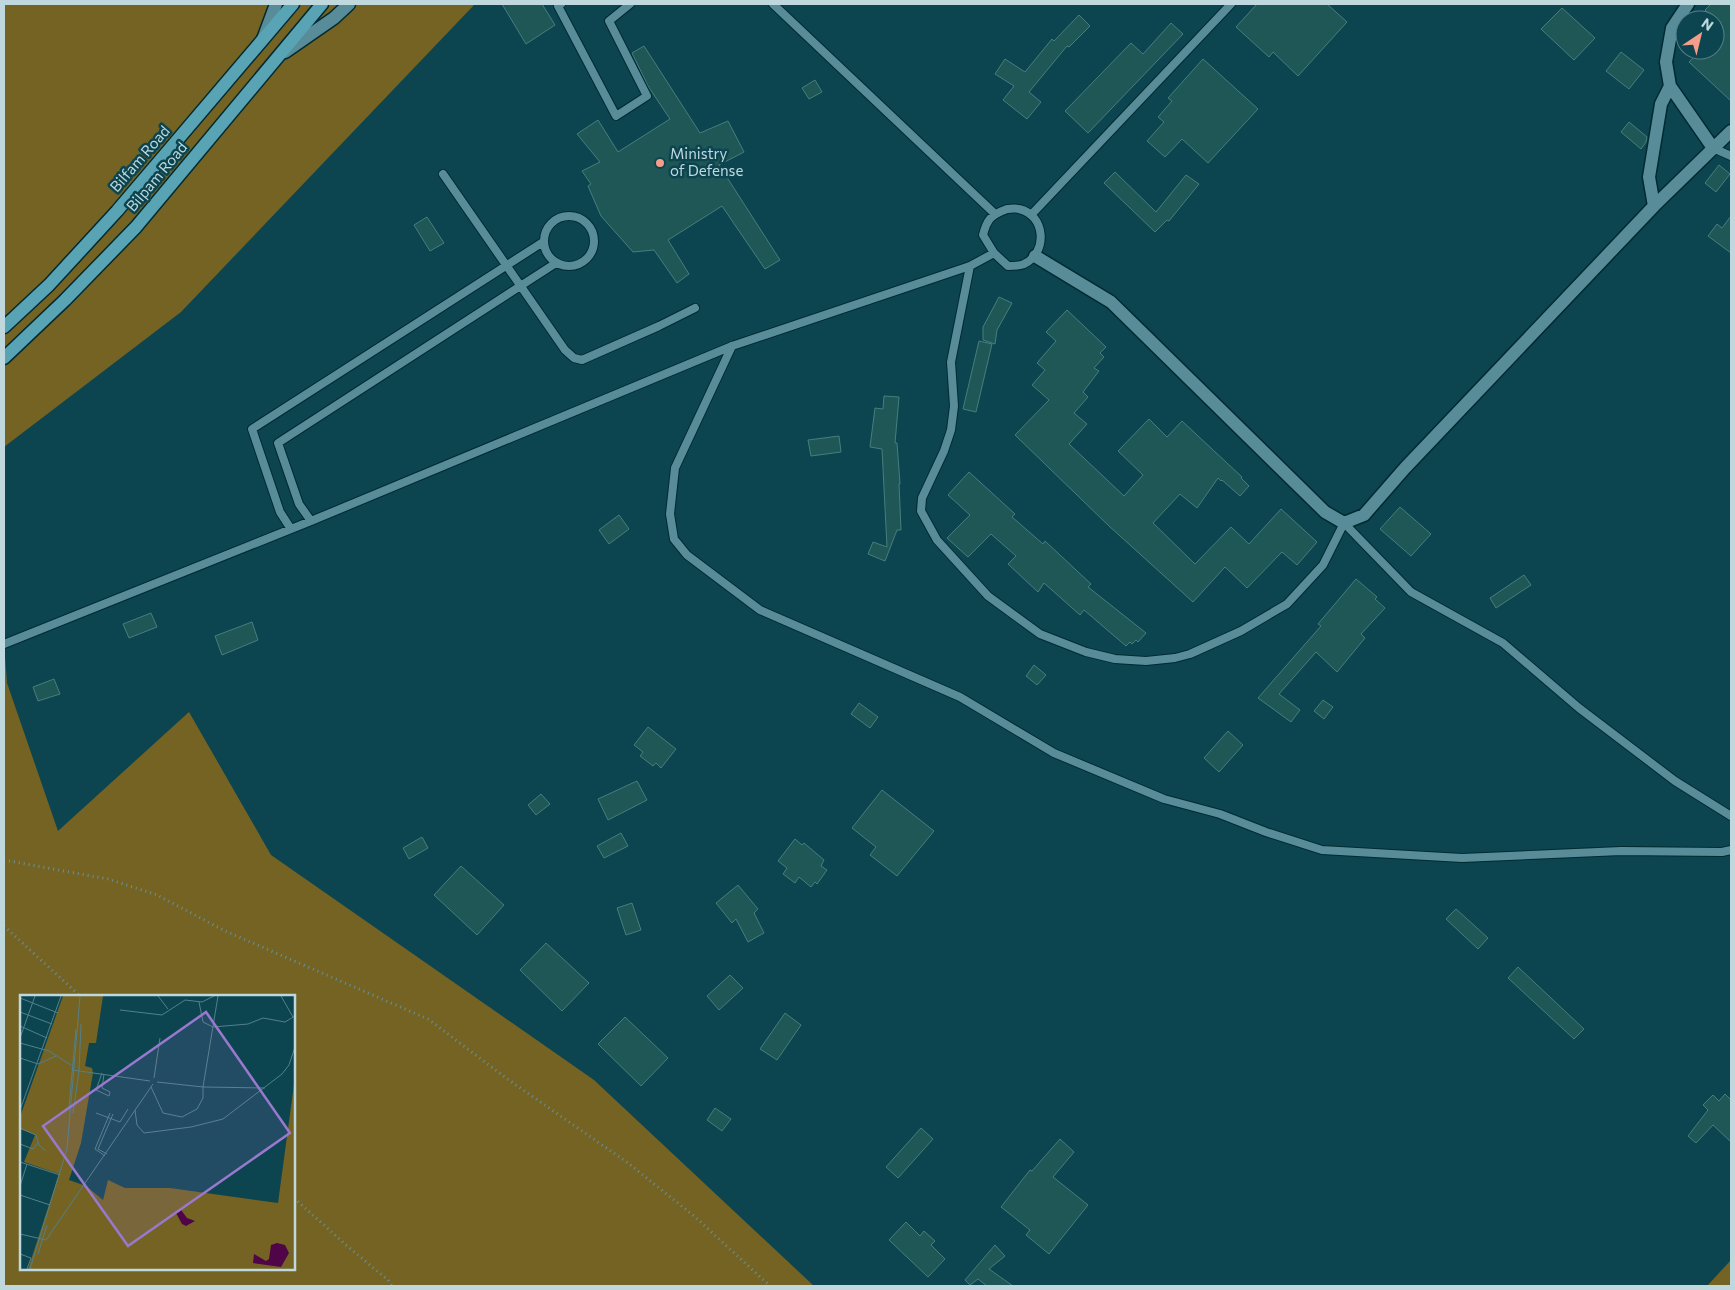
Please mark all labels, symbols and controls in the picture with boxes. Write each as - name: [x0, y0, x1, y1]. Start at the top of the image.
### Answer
- north arrow: [1675, 10, 1725, 60]
- text: N: [1699, 14, 1717, 34]
- street label: Bilfam Road: [106, 122, 173, 195]
- street label: Bilpam Road: [122, 138, 190, 215]
- place label: Ministry of Defense: [670, 144, 743, 179]
- marker: Ministry of Defense: [654, 157, 666, 169]
- inset map: [20, 995, 295, 1270]

